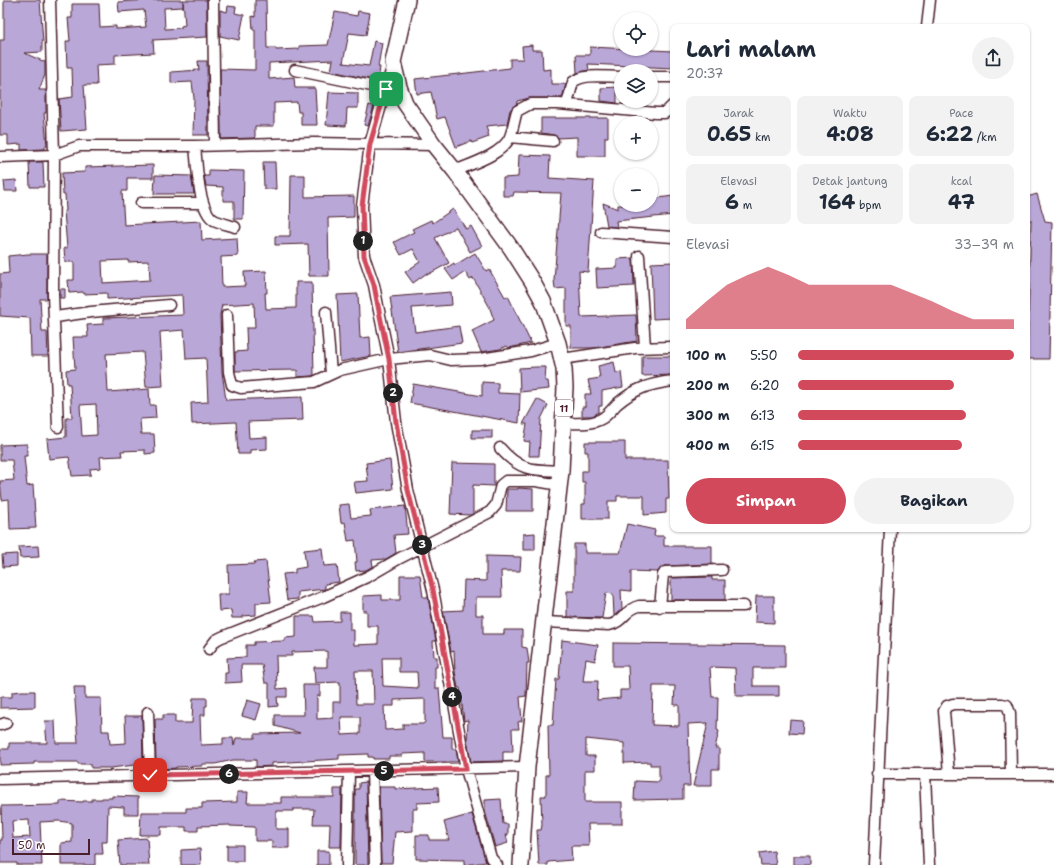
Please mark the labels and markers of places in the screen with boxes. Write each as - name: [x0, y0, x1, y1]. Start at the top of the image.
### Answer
- pin: [369, 72, 403, 106]
- pin: 1: [353, 231, 373, 251]
- pin: 2: [383, 383, 403, 403]
- pin: 3: [412, 535, 432, 555]
- pin: 4: [442, 687, 462, 707]
- pin: [133, 758, 167, 792]
- pin: 5: [374, 761, 394, 781]
- pin: 6: [219, 764, 239, 784]

